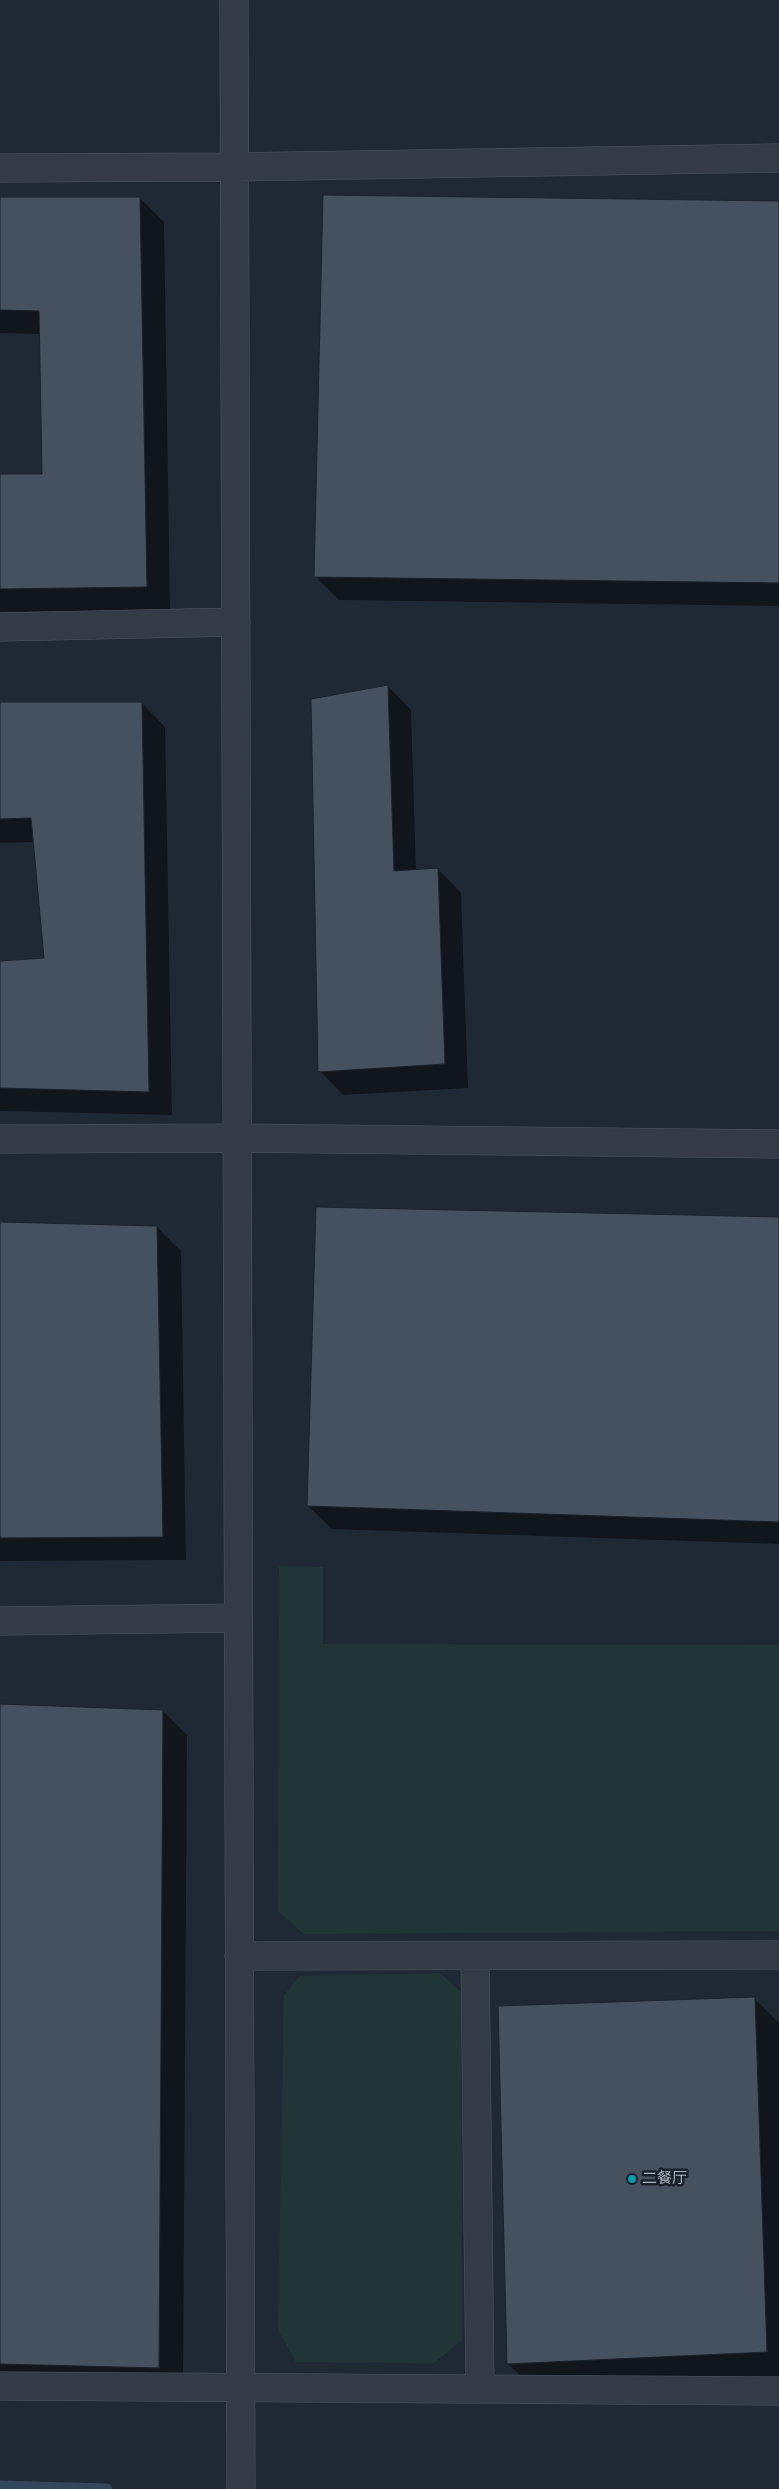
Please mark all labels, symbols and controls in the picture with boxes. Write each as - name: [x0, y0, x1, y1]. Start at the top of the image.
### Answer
- place label: 二餐厅: [642, 2170, 687, 2188]
- marker: 二餐厅: [626, 2173, 638, 2185]

